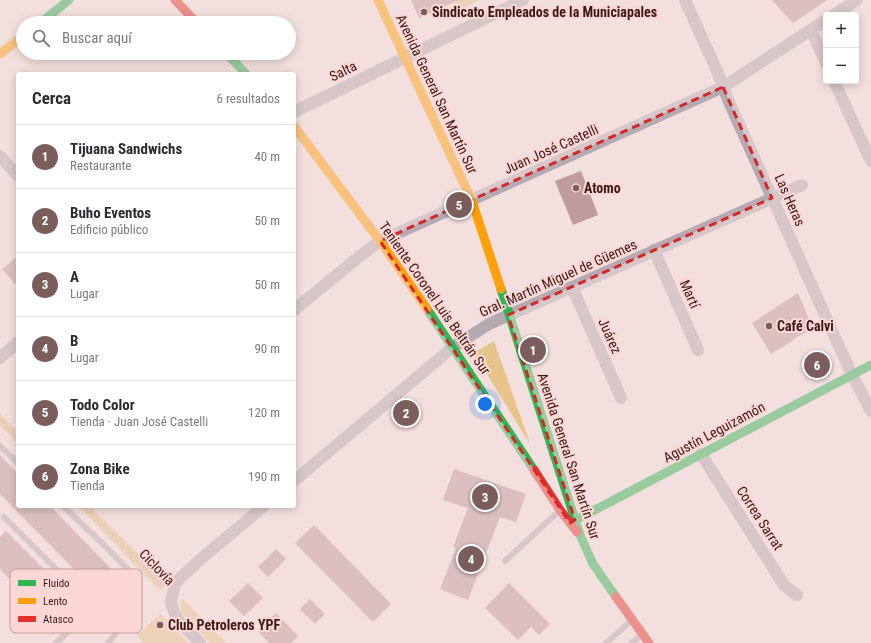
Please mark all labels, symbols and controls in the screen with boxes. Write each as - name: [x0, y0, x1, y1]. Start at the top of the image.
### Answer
- place label: Sindicato Empleados de la Municiapales: [432, 4, 657, 20]
- marker: Sindicato Empleados de la Municiapales: [419, 7, 429, 17]
- street label: Avenida General San Martín Sur: [393, 12, 481, 176]
- map controls: [823, 12, 859, 84]
- button: +: [823, 12, 859, 48]
- search box: [16, 16, 296, 60]
- icon: search: [30, 27, 52, 49]
- text: Buscar aquí: [62, 29, 132, 47]
- button: −: [823, 48, 859, 84]
- street label: Salta: [327, 58, 359, 84]
- text: Cerca: [32, 88, 71, 108]
- text: 6 resultados: [216, 91, 280, 106]
- street label: Juan José Castelli: [501, 121, 601, 177]
- text: Tijuana Sandwichs: [70, 140, 182, 158]
- text: 1: [42, 149, 48, 164]
- text: 40 m: [254, 149, 280, 164]
- text: Restaurante: [70, 158, 131, 173]
- street label: Las Heras: [771, 171, 809, 229]
- place label: Atomo: [584, 180, 621, 196]
- marker: Atomo: [571, 183, 581, 193]
- pin: 5: [446, 190, 472, 220]
- text: Buho Eventos: [70, 204, 151, 222]
- text: 2: [42, 213, 48, 228]
- text: 50 m: [254, 213, 280, 228]
- street label: Teniente Coronel Luis Beltrán Sur: [376, 219, 494, 377]
- text: Edificio público: [70, 222, 148, 237]
- street label: Gral. Martín Miguel de Güemes: [477, 236, 639, 320]
- text: A: [70, 268, 79, 286]
- text: 3: [42, 277, 48, 292]
- text: 50 m: [254, 277, 280, 292]
- street label: Martí: [677, 277, 704, 311]
- text: Lugar: [70, 286, 99, 301]
- street label: Juárez: [595, 316, 625, 356]
- place label: Café Calvi: [777, 318, 834, 334]
- marker: Café Calvi: [764, 321, 774, 331]
- text: B: [70, 332, 78, 350]
- pin: 1: [520, 335, 546, 365]
- text: 4: [42, 341, 48, 356]
- text: 90 m: [254, 341, 280, 356]
- text: Lugar: [70, 350, 99, 365]
- pin: 6: [804, 350, 830, 380]
- street label: Avenida General San Martín Sur: [535, 371, 603, 541]
- your location: [475, 394, 495, 414]
- text: Todo Color: [70, 396, 135, 414]
- pin: 2: [393, 398, 419, 428]
- street label: Agustín Leguizamón: [660, 398, 768, 466]
- text: 5: [42, 405, 48, 420]
- text: 120 m: [248, 405, 280, 420]
- text: Tienda · Juan José Castelli: [70, 414, 208, 429]
- text: Zona Bike: [70, 460, 130, 478]
- text: 6: [42, 469, 48, 484]
- text: 190 m: [248, 469, 280, 484]
- text: Tienda: [70, 478, 105, 493]
- pin: 3: [472, 482, 498, 512]
- street label: Correa Sarrat: [733, 483, 787, 553]
- pin: 4: [458, 544, 484, 574]
- street label: Ciclovía: [136, 546, 178, 588]
- legend: [10, 569, 142, 633]
- text: Fluido: [43, 577, 70, 590]
- text: Lento: [43, 595, 68, 608]
- text: Atasco: [43, 613, 74, 626]
- place label: Club Petroleros YPF: [168, 617, 280, 633]
- marker: Club Petroleros YPF: [155, 620, 165, 630]

